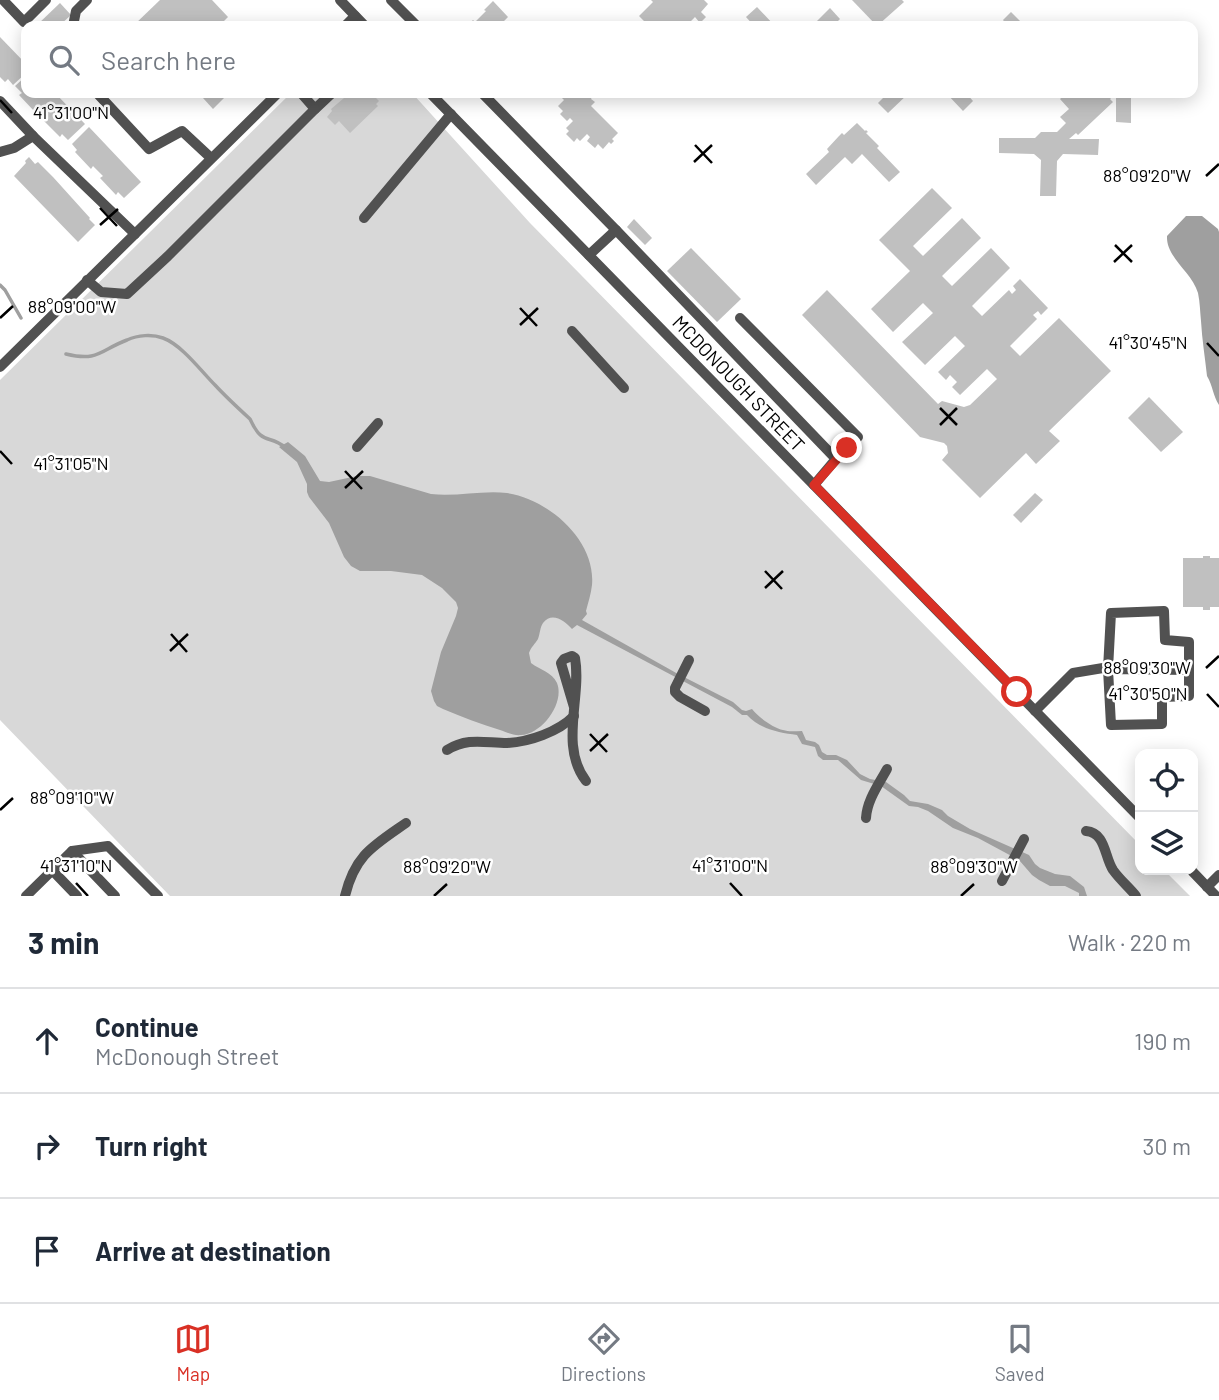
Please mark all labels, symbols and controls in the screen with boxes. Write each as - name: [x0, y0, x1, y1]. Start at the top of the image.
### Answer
- search box: [21, 21, 1198, 98]
- icon: search: [45, 41, 83, 79]
- text: Search here: [101, 44, 236, 75]
- text: 41°31'00"N: [33, 101, 109, 123]
- text: 88°09'20"W: [1103, 164, 1191, 186]
- text: 88°09'00"W: [28, 295, 116, 317]
- street label: MCDONOUGH STREET: [668, 310, 810, 456]
- text: 41°30'45"N: [1108, 331, 1188, 353]
- route end: [831, 432, 862, 463]
- text: 41°31'05"N: [33, 452, 109, 474]
- text: 88°09'30"W: [1103, 656, 1191, 678]
- route start: [1001, 676, 1032, 707]
- text: 41°30'50"N: [1108, 682, 1188, 704]
- map controls: [1135, 749, 1198, 875]
- button: locate: [1135, 749, 1198, 812]
- text: 88°09'10"W: [30, 786, 114, 808]
- button: layers: [1135, 812, 1198, 875]
- text: 41°31'10"N: [40, 854, 112, 876]
- text: 41°31'00"N: [692, 854, 768, 876]
- text: 88°09'20"W: [403, 855, 491, 877]
- text: 88°09'30"W: [930, 855, 1018, 877]
- text: 3 min: [28, 924, 99, 960]
- text: Walk · 220 m: [1068, 928, 1191, 956]
- text: Continue: [95, 1011, 199, 1042]
- icon: ahead: [28, 1022, 66, 1060]
- text: 190 m: [1134, 1027, 1191, 1055]
- text: McDonough Street: [95, 1042, 279, 1070]
- icon: right: [28, 1127, 66, 1165]
- text: Turn right: [95, 1130, 208, 1161]
- text: 30 m: [1143, 1132, 1191, 1160]
- icon: arrive: [28, 1232, 66, 1270]
- text: Arrive at destination: [95, 1235, 331, 1266]
- tab: Map: [174, 1320, 212, 1385]
- tab: Directions: [561, 1320, 646, 1385]
- tab: Saved: [995, 1320, 1045, 1385]

